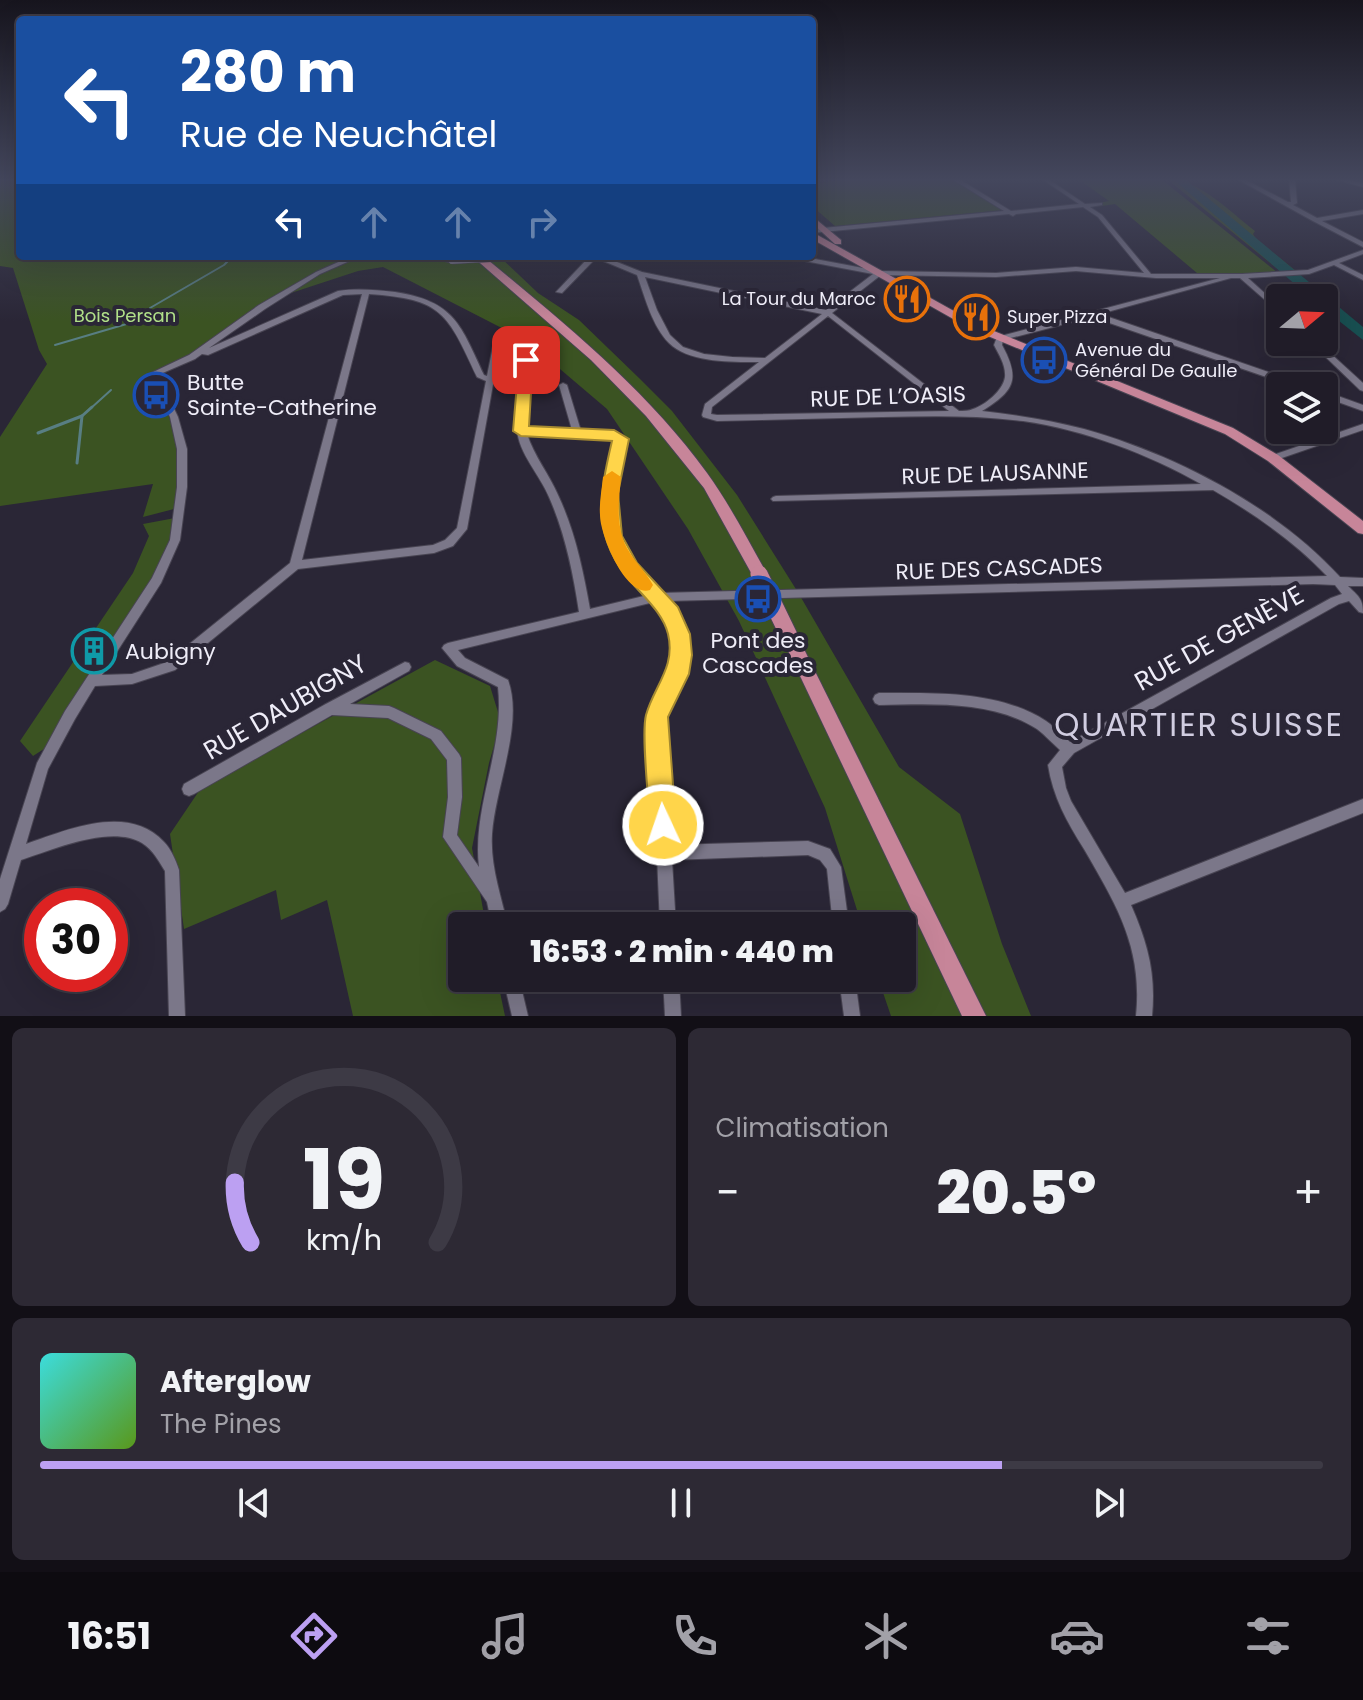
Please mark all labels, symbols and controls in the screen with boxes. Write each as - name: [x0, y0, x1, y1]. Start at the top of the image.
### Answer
- text: 280 m: [180, 33, 356, 112]
- icon: left: [48, 48, 152, 152]
- text: Rue de Neuchâtel: [180, 109, 497, 160]
- icon: left: [268, 200, 312, 244]
- icon: ahead: [352, 200, 396, 244]
- icon: ahead: [436, 200, 480, 244]
- icon: right: [520, 200, 564, 244]
- restaurant icon: La Tour du Maroc: [883, 275, 931, 323]
- north arrow: [1266, 284, 1338, 356]
- map controls: [1266, 284, 1338, 444]
- place label: La Tour du Maroc: [722, 286, 876, 311]
- restaurant icon: Super Pizza: [952, 293, 1000, 341]
- park label: Bois Persan: [74, 303, 176, 328]
- place label: Super Pizza: [1007, 304, 1107, 329]
- pin: [492, 326, 560, 394]
- bus stop icon: Avenue du Général De Gaulle: [1020, 336, 1068, 384]
- place label: Avenue du Général De Gaulle: [1075, 337, 1237, 383]
- icon: arrive: [504, 338, 548, 382]
- place label: Butte Sainte-Catherine: [187, 367, 377, 423]
- bus stop icon: Butte Sainte-Catherine: [132, 371, 180, 419]
- button: layers: [1266, 372, 1338, 444]
- street label: RUE DE L’OASIS: [810, 378, 966, 415]
- street label: RUE DE LAUSANNE: [901, 455, 1089, 492]
- street label: RUE DES CASCADES: [895, 549, 1103, 588]
- bus stop icon: Pont des Cascades: [734, 575, 782, 623]
- street label: RUE DE GENÈVE: [1128, 577, 1310, 699]
- place label: Pont des Cascades: [702, 625, 814, 681]
- building icon: Aubigny: [70, 627, 118, 675]
- place label: Aubigny: [125, 636, 216, 667]
- street label: RUE DAUBIGNY: [197, 646, 373, 768]
- district label: QUARTIER SUISSE: [1054, 702, 1344, 747]
- position arrow: [621, 783, 705, 867]
- speed limit sign: 30: [24, 888, 128, 992]
- text: 16:53 · 2 min · 440 m: [530, 930, 834, 973]
- text: Climatisation: [716, 1110, 889, 1146]
- text: 19: [303, 1122, 385, 1238]
- text: 20.5°: [936, 1151, 1096, 1235]
- text: −: [716, 1162, 740, 1223]
- text: +: [1293, 1162, 1323, 1223]
- text: km/h: [306, 1220, 382, 1260]
- text: Afterglow: [160, 1360, 311, 1403]
- text: The Pines: [160, 1406, 282, 1442]
- icon: previous: [232, 1481, 276, 1525]
- icon: pause: [659, 1481, 703, 1525]
- icon: next: [1087, 1481, 1131, 1525]
- icon: directions: [286, 1608, 342, 1664]
- icon: music: [477, 1608, 533, 1664]
- icon: phone: [667, 1608, 723, 1664]
- icon: climate: [858, 1608, 914, 1664]
- icon: car: [1049, 1608, 1105, 1664]
- icon: filters: [1240, 1608, 1296, 1664]
- text: 16:51: [67, 1611, 151, 1662]

